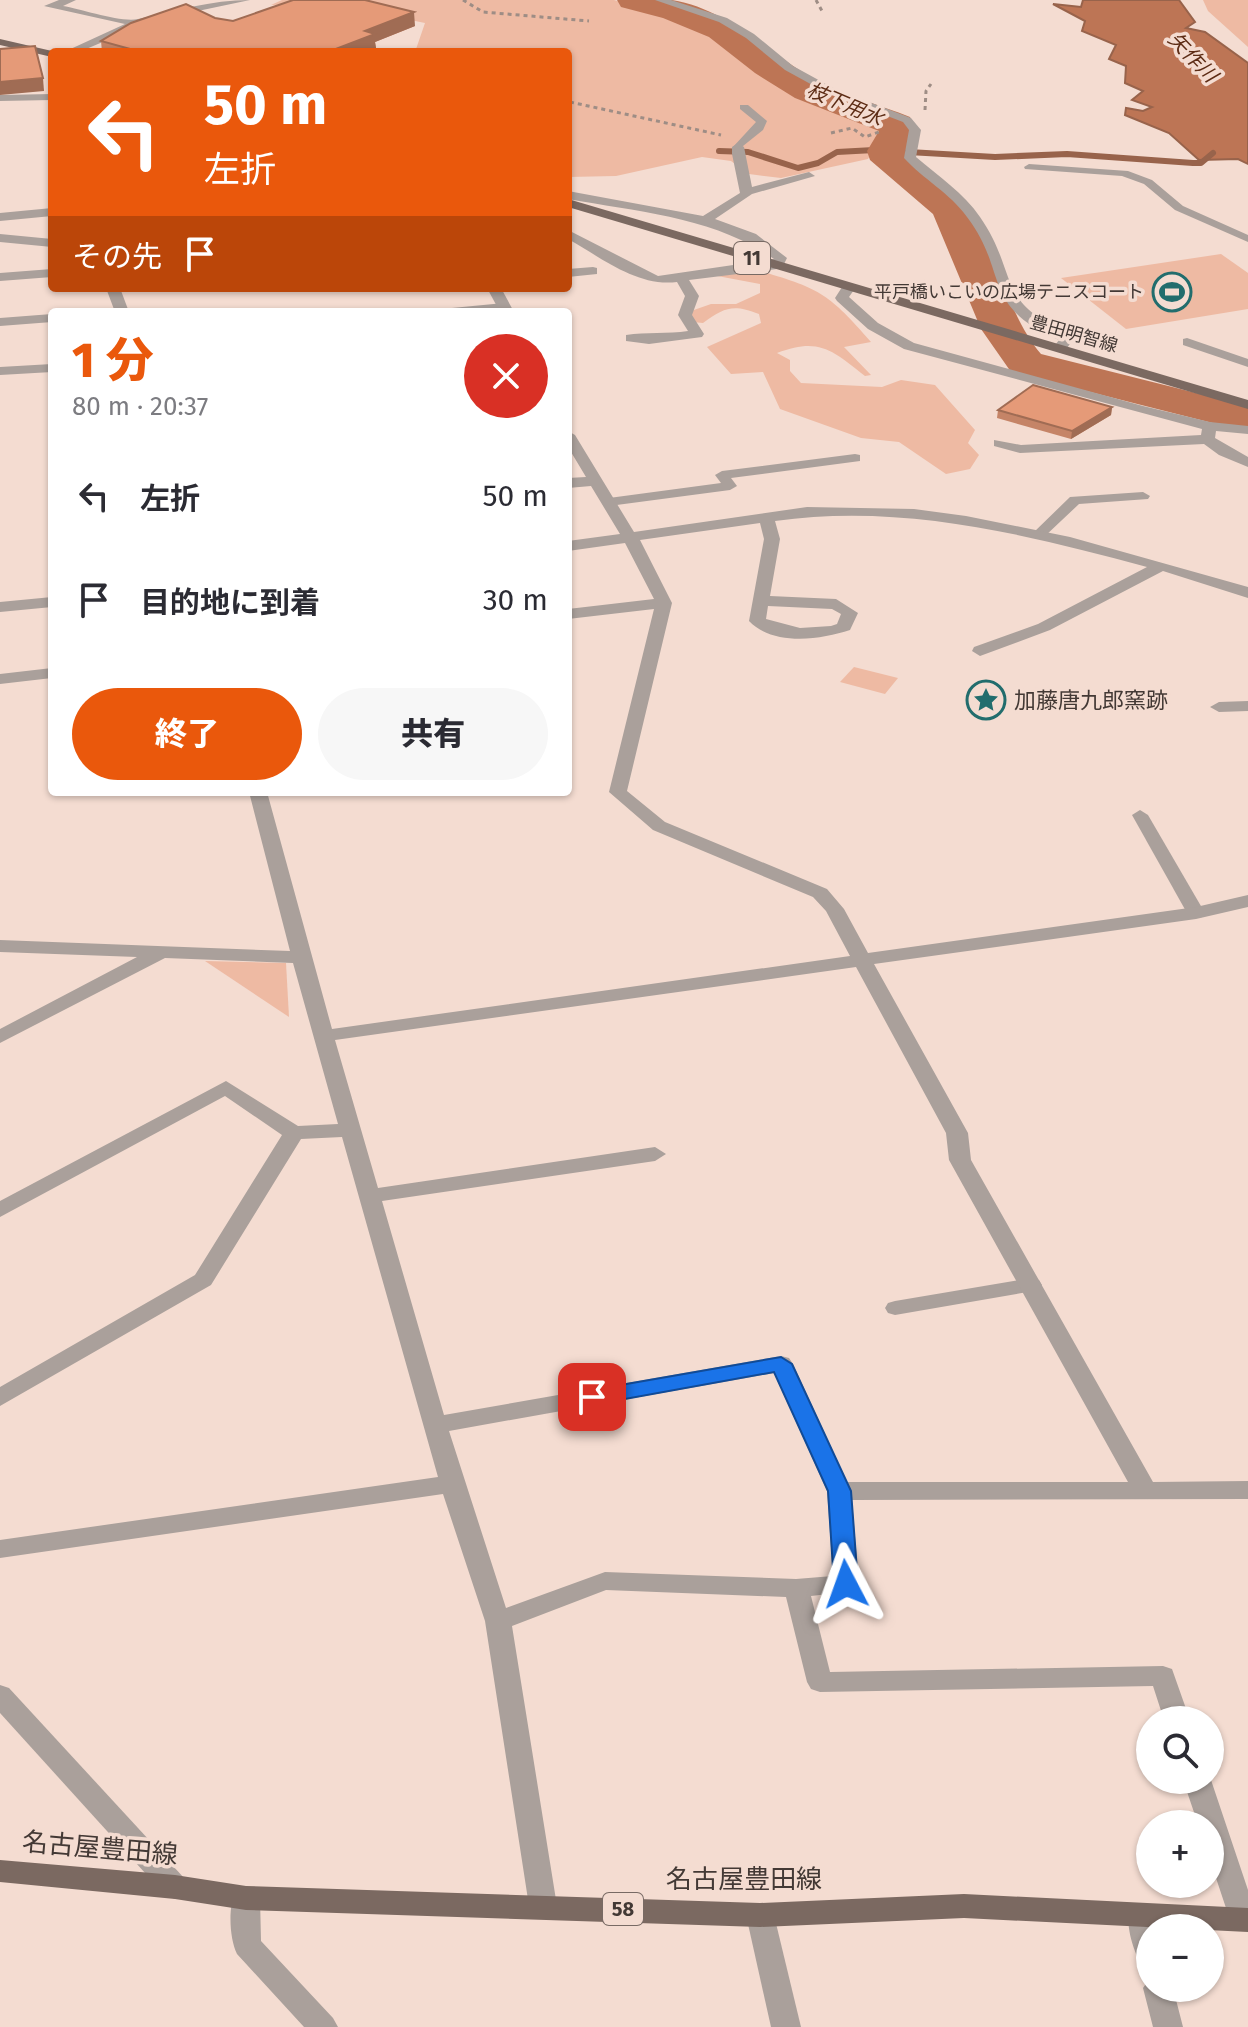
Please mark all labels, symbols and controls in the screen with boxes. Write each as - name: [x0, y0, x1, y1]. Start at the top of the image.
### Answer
- water label: 矢作川: [1164, 27, 1224, 88]
- text: 50 m: [204, 72, 327, 139]
- water label: 枝下用水: [803, 77, 888, 131]
- icon: left: [72, 80, 176, 184]
- text: 左折: [204, 148, 276, 192]
- icon: arrive: [178, 232, 222, 276]
- text: その先: [72, 239, 162, 275]
- road number: 11: [734, 242, 770, 274]
- sports icon: 平戸橋いこいの広場テニスコート: [1151, 271, 1193, 313]
- place label: 平戸橋いこいの広場テニスコート: [874, 281, 1144, 303]
- street label: 豊田明智線: [1028, 311, 1120, 357]
- text: 1 分: [72, 332, 154, 390]
- button: close: [464, 334, 548, 418]
- text: 80 m · 20:37: [72, 391, 208, 422]
- icon: left: [72, 474, 116, 518]
- text: 50 m: [483, 478, 548, 514]
- text: 左折: [140, 481, 200, 517]
- icon: arrive: [72, 578, 116, 622]
- text: 30 m: [483, 582, 548, 618]
- text: 目的地に到着: [140, 585, 320, 621]
- place icon: 加藤唐九郎窯跡: [965, 679, 1007, 721]
- place label: 加藤唐九郎窯跡: [1014, 687, 1168, 714]
- button: 終了: [72, 688, 302, 780]
- button: 共有: [318, 688, 548, 780]
- pin: [558, 1363, 626, 1431]
- icon: arrive: [570, 1375, 614, 1419]
- position arrow: [804, 1542, 888, 1626]
- map controls: [1136, 1706, 1224, 2002]
- button: search: [1136, 1706, 1224, 1794]
- button: +: [1136, 1810, 1224, 1898]
- street label: 名古屋豊田線: [21, 1826, 179, 1871]
- street label: 名古屋豊田線: [666, 1864, 822, 1895]
- road number: 58: [603, 1893, 643, 1925]
- button: −: [1136, 1914, 1224, 2002]

